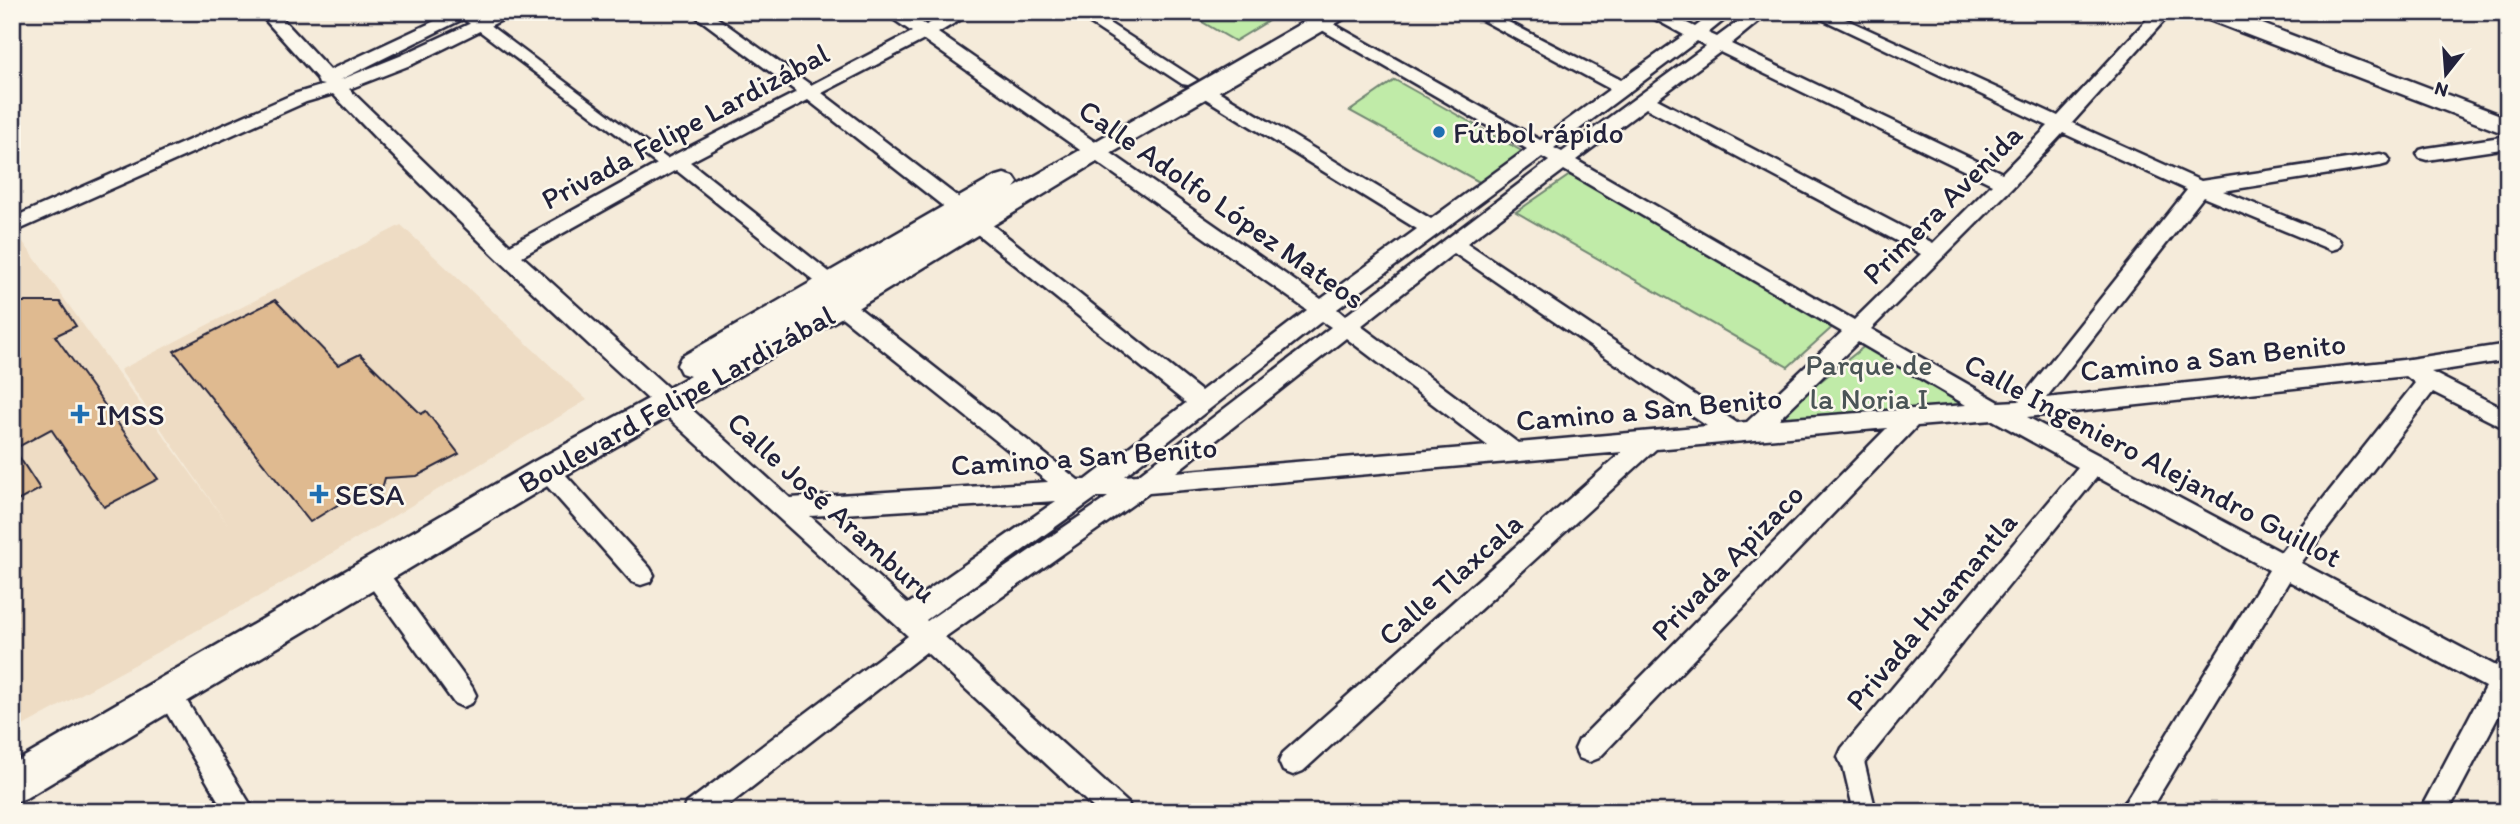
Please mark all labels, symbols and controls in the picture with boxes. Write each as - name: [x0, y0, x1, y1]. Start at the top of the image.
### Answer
- street label: Privada Felipe Lardizábal: [535, 34, 836, 218]
- north arrow: [2412, 38, 2482, 108]
- text: N: [2432, 77, 2451, 103]
- street label: Calle Adolfo López Mateos: [1072, 91, 1372, 317]
- place label: Fútbol rápido: [1453, 114, 1624, 151]
- street label: Primera Avenida: [1854, 116, 2030, 292]
- marker: Fútbol rápido: [1431, 124, 1447, 140]
- street label: Boulevard Felipe Lardizábal: [511, 296, 841, 502]
- street label: Camino a San Benito: [2078, 325, 2348, 389]
- street label: Calle Ingeniero Alejandro Guillot: [1958, 345, 2348, 575]
- park label: Parque de la Noria I: [1805, 346, 1933, 417]
- street label: Camino a San Benito: [1514, 379, 1784, 439]
- place label: IMSS: [96, 396, 165, 433]
- marker: IMSS: [70, 404, 90, 424]
- street label: Calle José Aramburu: [720, 404, 944, 611]
- street label: Camino a San Benito: [949, 428, 1219, 484]
- place label: SESA: [335, 476, 404, 513]
- street label: Privada Apizaco: [1643, 476, 1811, 648]
- marker: SESA: [309, 484, 329, 504]
- street label: Calle Tlaxcala: [1370, 504, 1530, 653]
- street label: Privada Huamantla: [1837, 504, 2025, 718]

